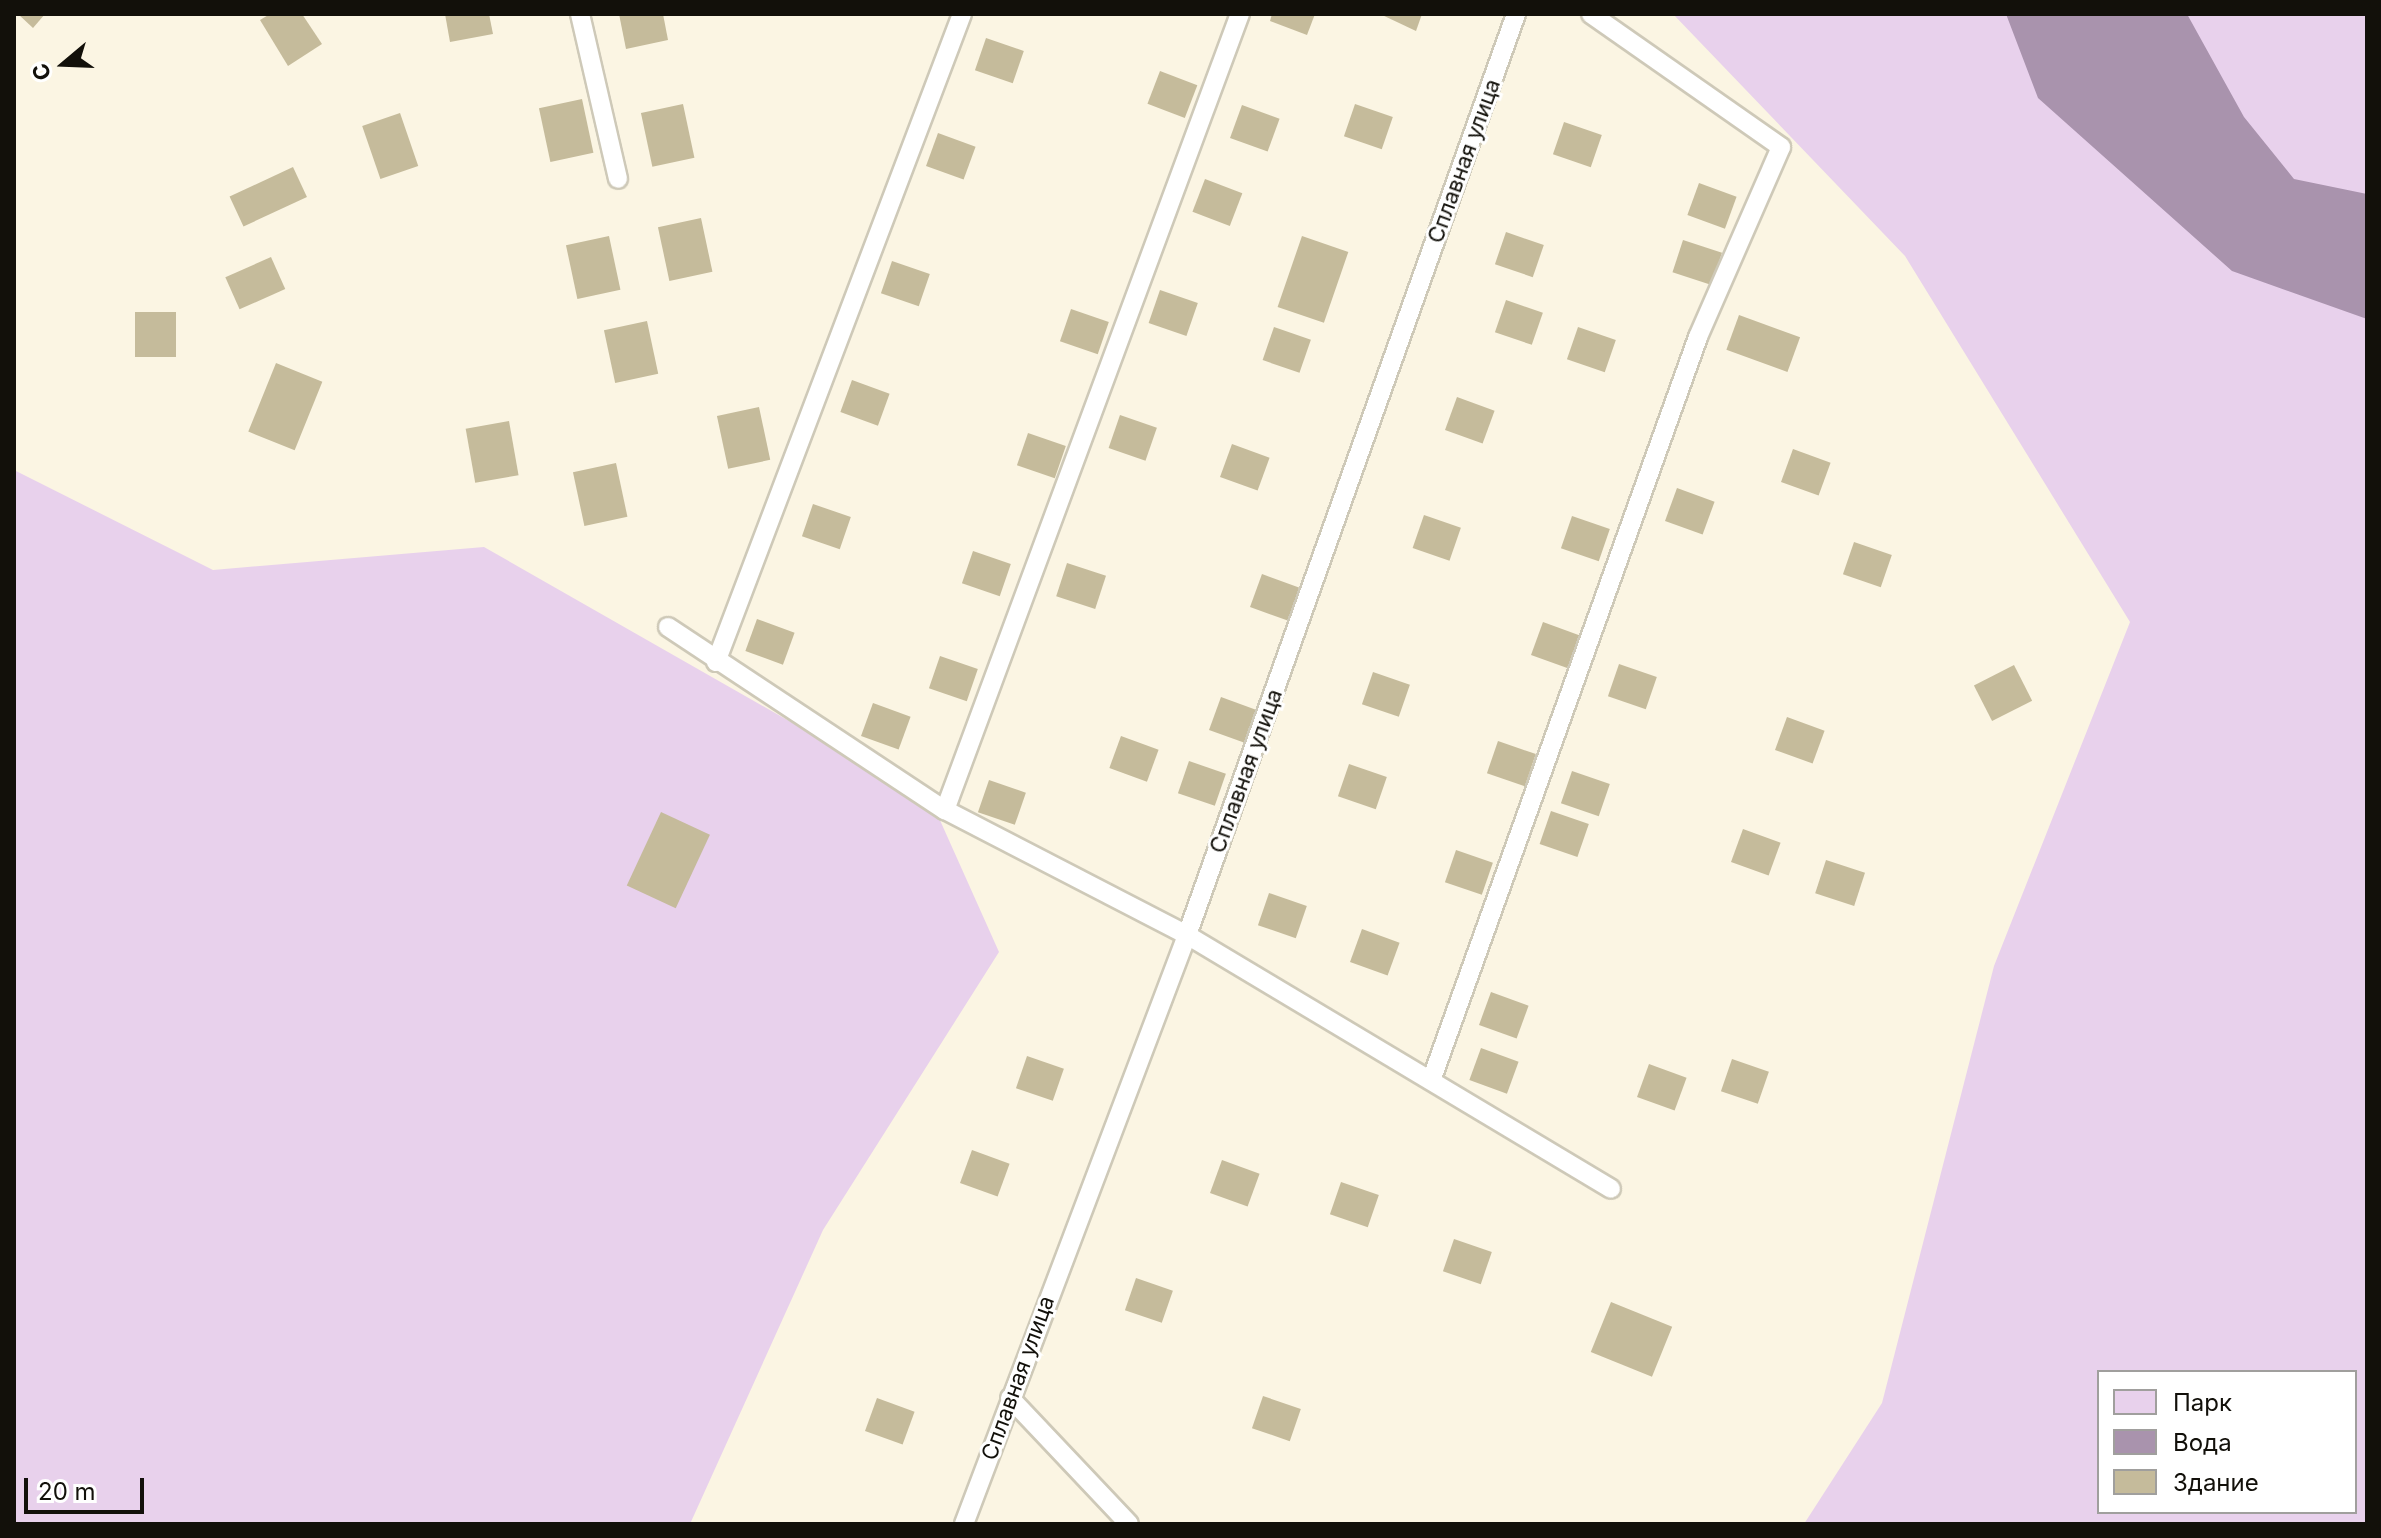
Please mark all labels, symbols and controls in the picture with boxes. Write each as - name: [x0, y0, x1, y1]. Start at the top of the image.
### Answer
- north arrow: [24, 24, 104, 104]
- text: С: [26, 60, 56, 84]
- street label: Сплавная улица: [1422, 75, 1506, 247]
- street label: Сплавная улица: [1204, 685, 1288, 857]
- street label: Сплавная улица: [976, 1292, 1060, 1464]
- legend: [2097, 1370, 2357, 1514]
- text: Парк: [2173, 1388, 2232, 1417]
- text: Вода: [2173, 1428, 2232, 1457]
- scale bar: [28, 1462, 148, 1512]
- text: Здание: [2173, 1468, 2259, 1497]
- text: 20 m: [38, 1477, 96, 1506]

